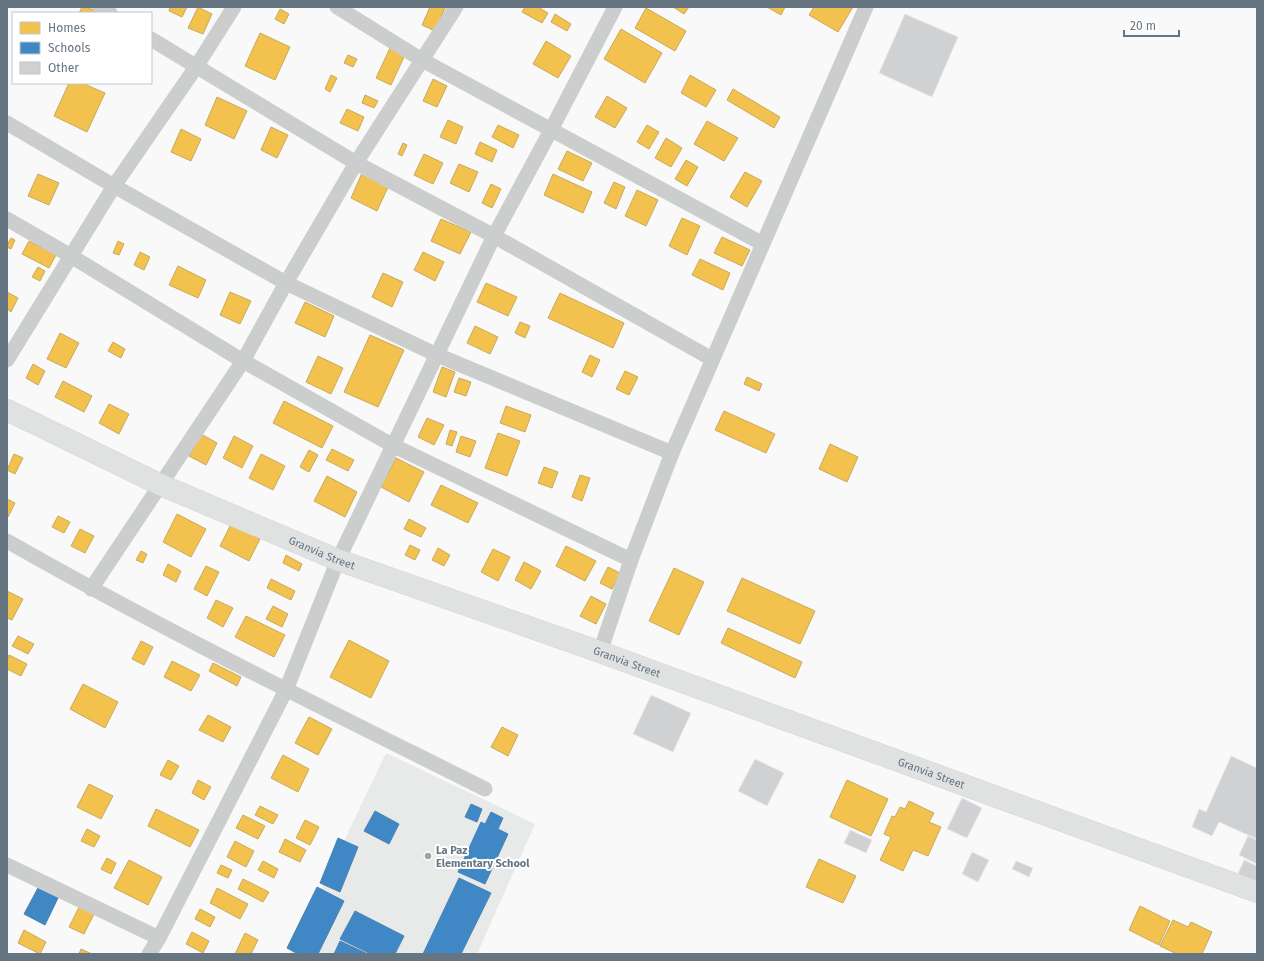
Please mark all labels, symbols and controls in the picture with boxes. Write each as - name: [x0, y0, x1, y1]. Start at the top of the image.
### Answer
- legend: [12, 12, 152, 84]
- scale bar: [1124, 12, 1179, 38]
- text: 20 m: [1130, 19, 1156, 33]
- text: Homes: [48, 21, 86, 35]
- text: Schools: [48, 41, 91, 55]
- text: Other: [48, 61, 79, 75]
- street label: Granvia Street: [287, 533, 357, 572]
- street label: Granvia Street: [592, 644, 662, 680]
- street label: Granvia Street: [896, 755, 967, 791]
- place label: La Paz Elementary School: [436, 844, 530, 870]
- marker: La Paz Elementary School: [423, 851, 433, 861]

